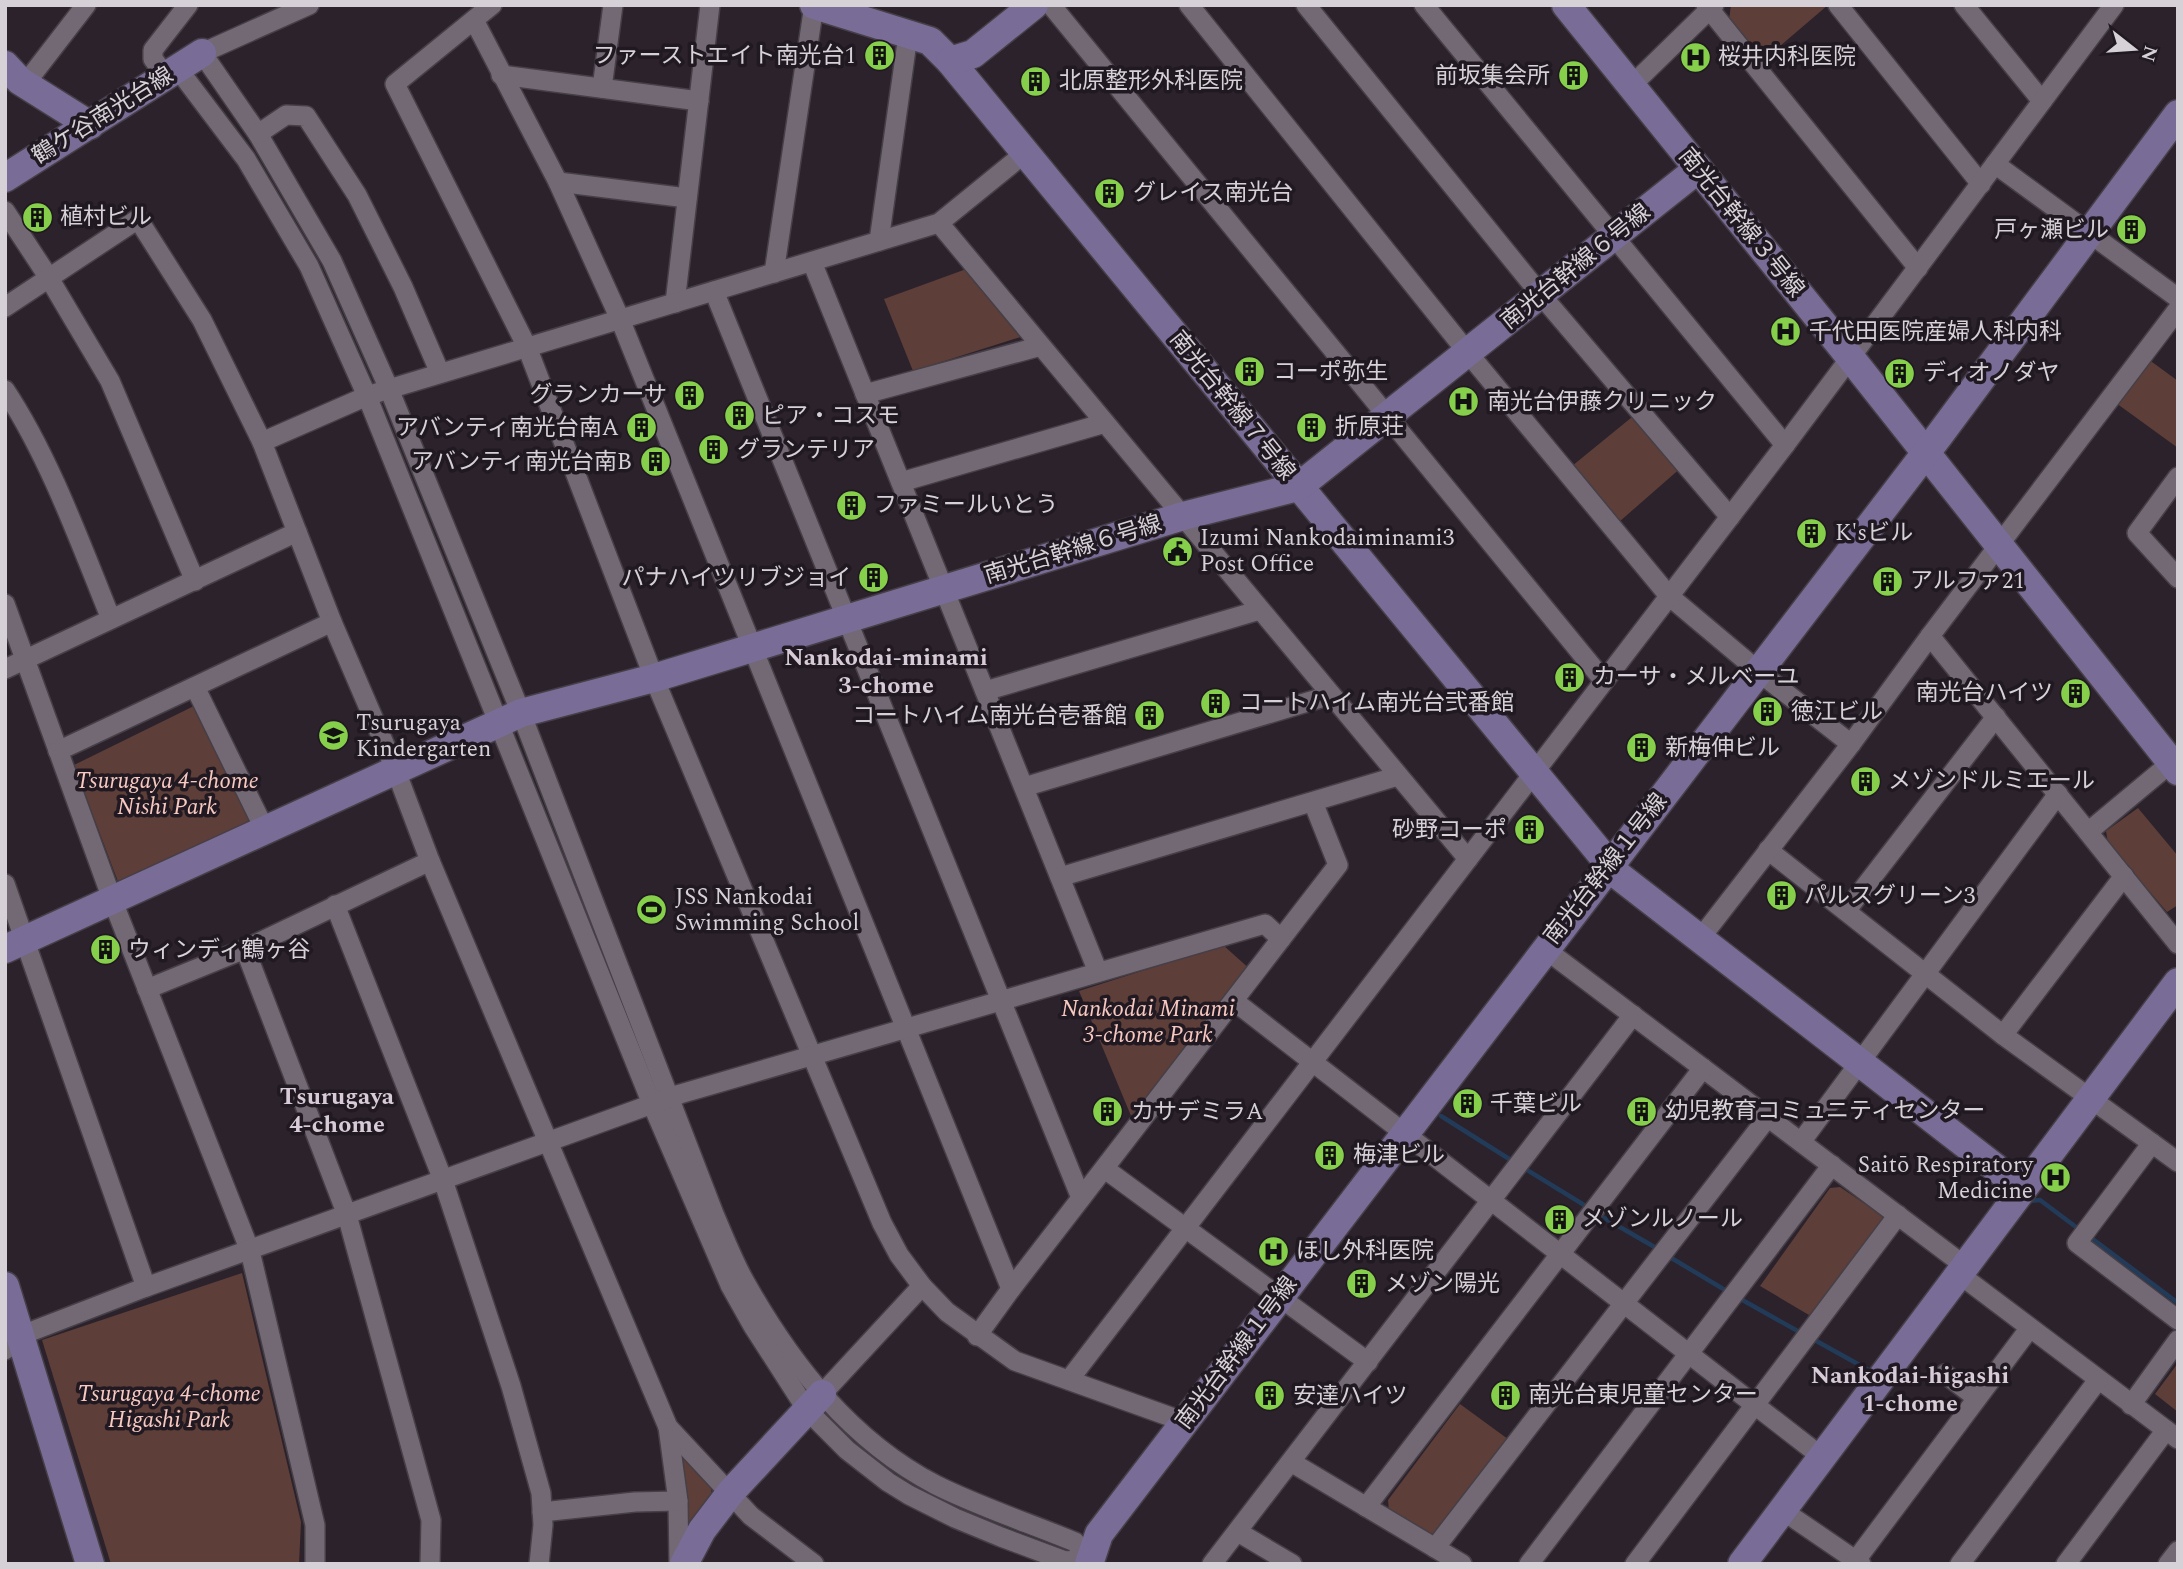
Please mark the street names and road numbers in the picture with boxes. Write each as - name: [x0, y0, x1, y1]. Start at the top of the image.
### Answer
- street label: 鶴ケ谷南光台線: [25, 59, 181, 173]
- street label: 南光台幹線３号線: [1670, 140, 1812, 306]
- street label: 南光台幹線６号線: [1493, 196, 1659, 338]
- street label: 南光台幹線７号線: [1161, 323, 1303, 489]
- street label: 南光台幹線６号線: [980, 506, 1166, 594]
- street label: 南光台幹線１号線: [1536, 786, 1676, 952]
- street label: 南光台幹線１号線: [1168, 1269, 1306, 1437]

